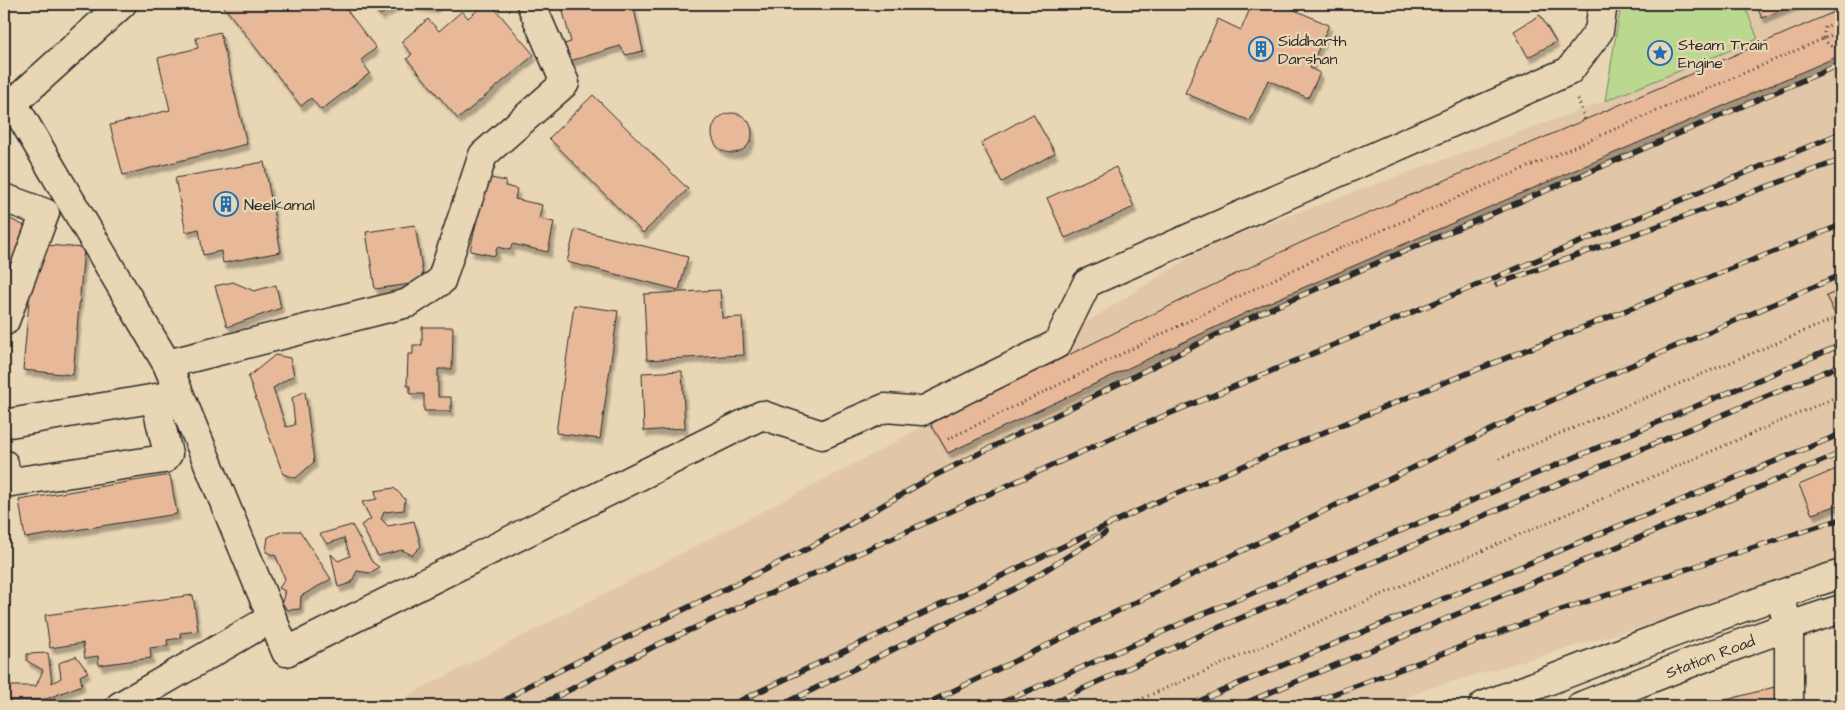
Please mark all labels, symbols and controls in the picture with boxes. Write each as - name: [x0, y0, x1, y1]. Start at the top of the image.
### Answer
- place label: Siddharth Darshan: [1278, 30, 1346, 70]
- place label: Steam Train Engine: [1678, 34, 1768, 75]
- building icon: Siddharth Darshan: [1248, 36, 1274, 62]
- place icon: Steam Train Engine: [1647, 40, 1673, 66]
- building icon: Neelkamal: [213, 191, 239, 217]
- place label: Neelkamal: [244, 194, 315, 216]
- street label: Station Road: [1663, 630, 1758, 684]

